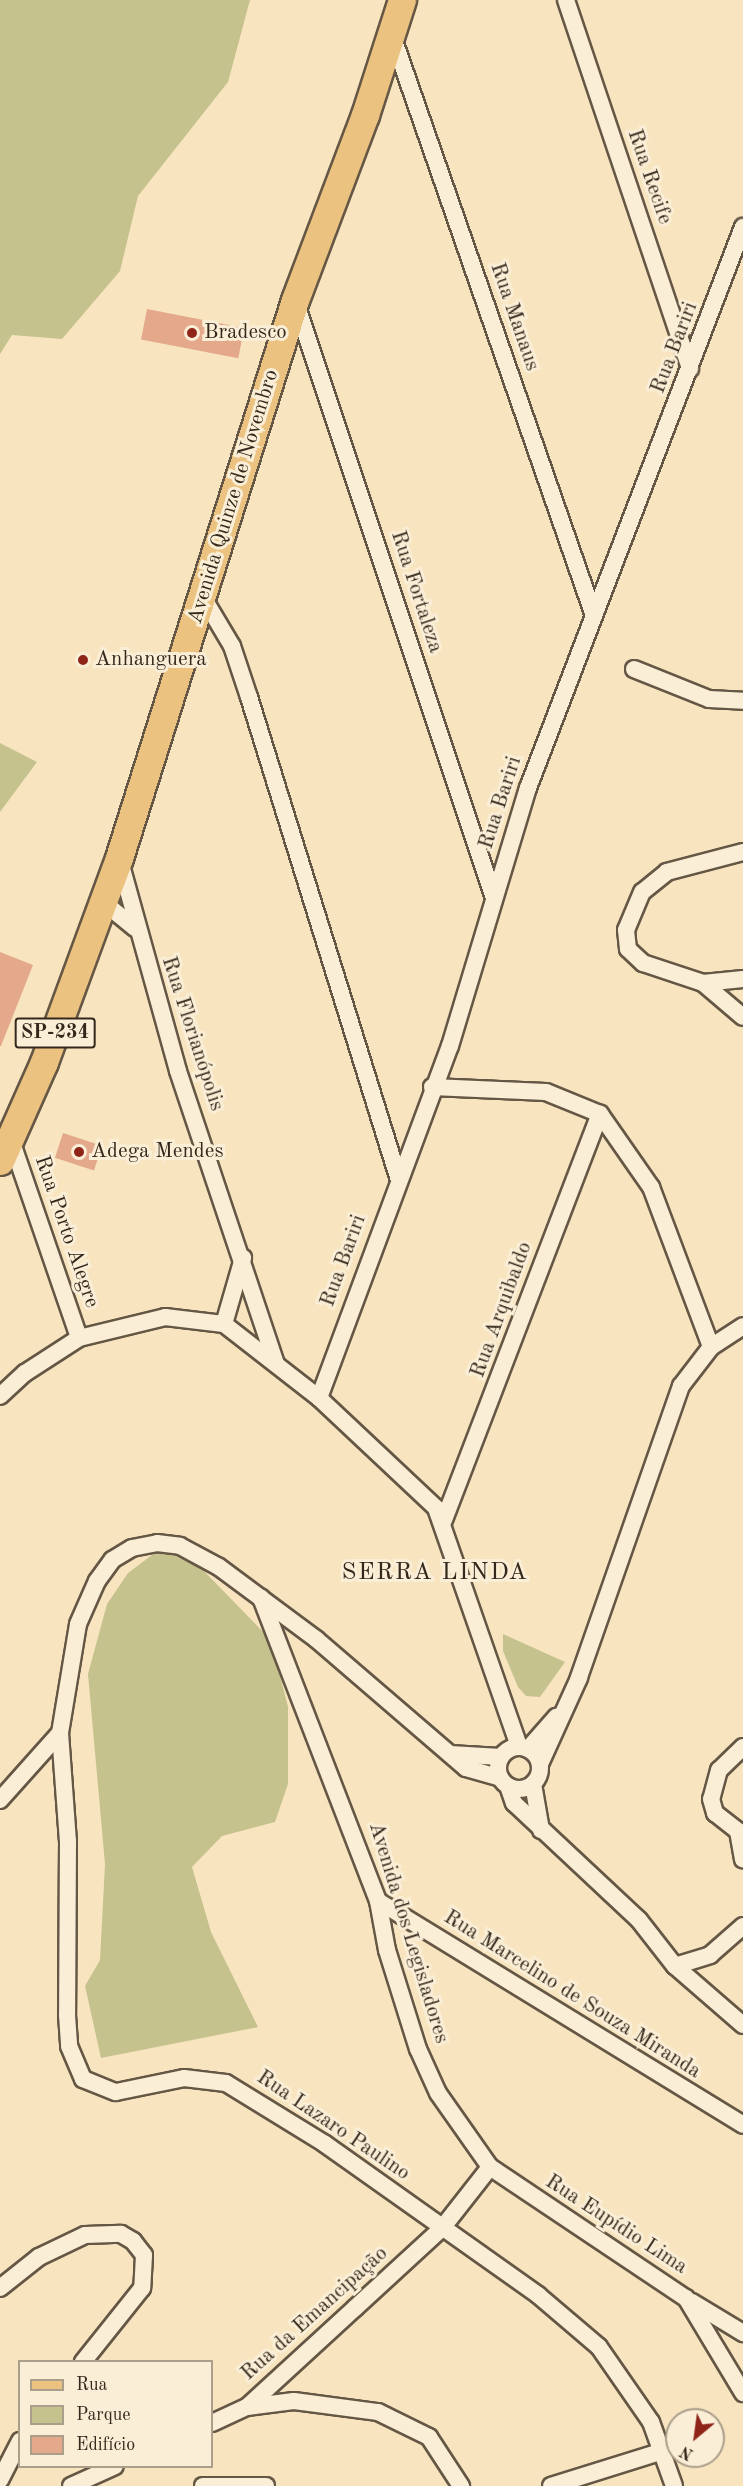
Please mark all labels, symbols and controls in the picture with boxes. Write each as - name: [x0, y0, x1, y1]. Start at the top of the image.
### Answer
- street label: Rua Recife: [621, 126, 677, 228]
- street label: Rua Manaus: [484, 260, 544, 374]
- street label: Rua Bariri: [646, 299, 704, 397]
- place label: Bradesco: [204, 320, 287, 346]
- marker: Bradesco: [185, 326, 199, 340]
- street label: Avenida Quinze de Novembro: [183, 367, 285, 627]
- street label: Rua Fortaleza: [384, 528, 448, 656]
- place label: Anhanguera: [95, 647, 207, 673]
- marker: Anhanguera: [76, 653, 90, 667]
- street label: Rua Bariri: [474, 753, 528, 853]
- street label: Rua Florianópolis: [155, 954, 229, 1114]
- road number: SP-234: [14, 1016, 96, 1050]
- place label: Adega Mendes: [91, 1139, 224, 1165]
- marker: Adega Mendes: [72, 1145, 86, 1159]
- street label: Rua Porto Alegre: [28, 1153, 104, 1311]
- street label: Rua Bariri: [316, 1212, 372, 1310]
- street label: Rua Arquibaldo: [466, 1239, 538, 1381]
- district label: SERRA LINDA: [342, 1560, 528, 1588]
- street label: Avenida dos Legisladores: [362, 1819, 454, 2047]
- street label: Rua Marcelino de Souza Miranda: [439, 1905, 705, 2085]
- street label: Rua Lazaro Paulino: [252, 2065, 414, 2187]
- street label: Rua Eupídio Lima: [540, 2170, 692, 2280]
- street label: Rua da Emancipação: [236, 2242, 394, 2386]
- legend: [18, 2360, 213, 2468]
- text: Rua: [76, 2376, 107, 2394]
- text: Parque: [76, 2406, 131, 2424]
- north arrow: [665, 2408, 725, 2468]
- text: Edifício: [76, 2436, 135, 2454]
- text: N: [678, 2442, 696, 2462]

